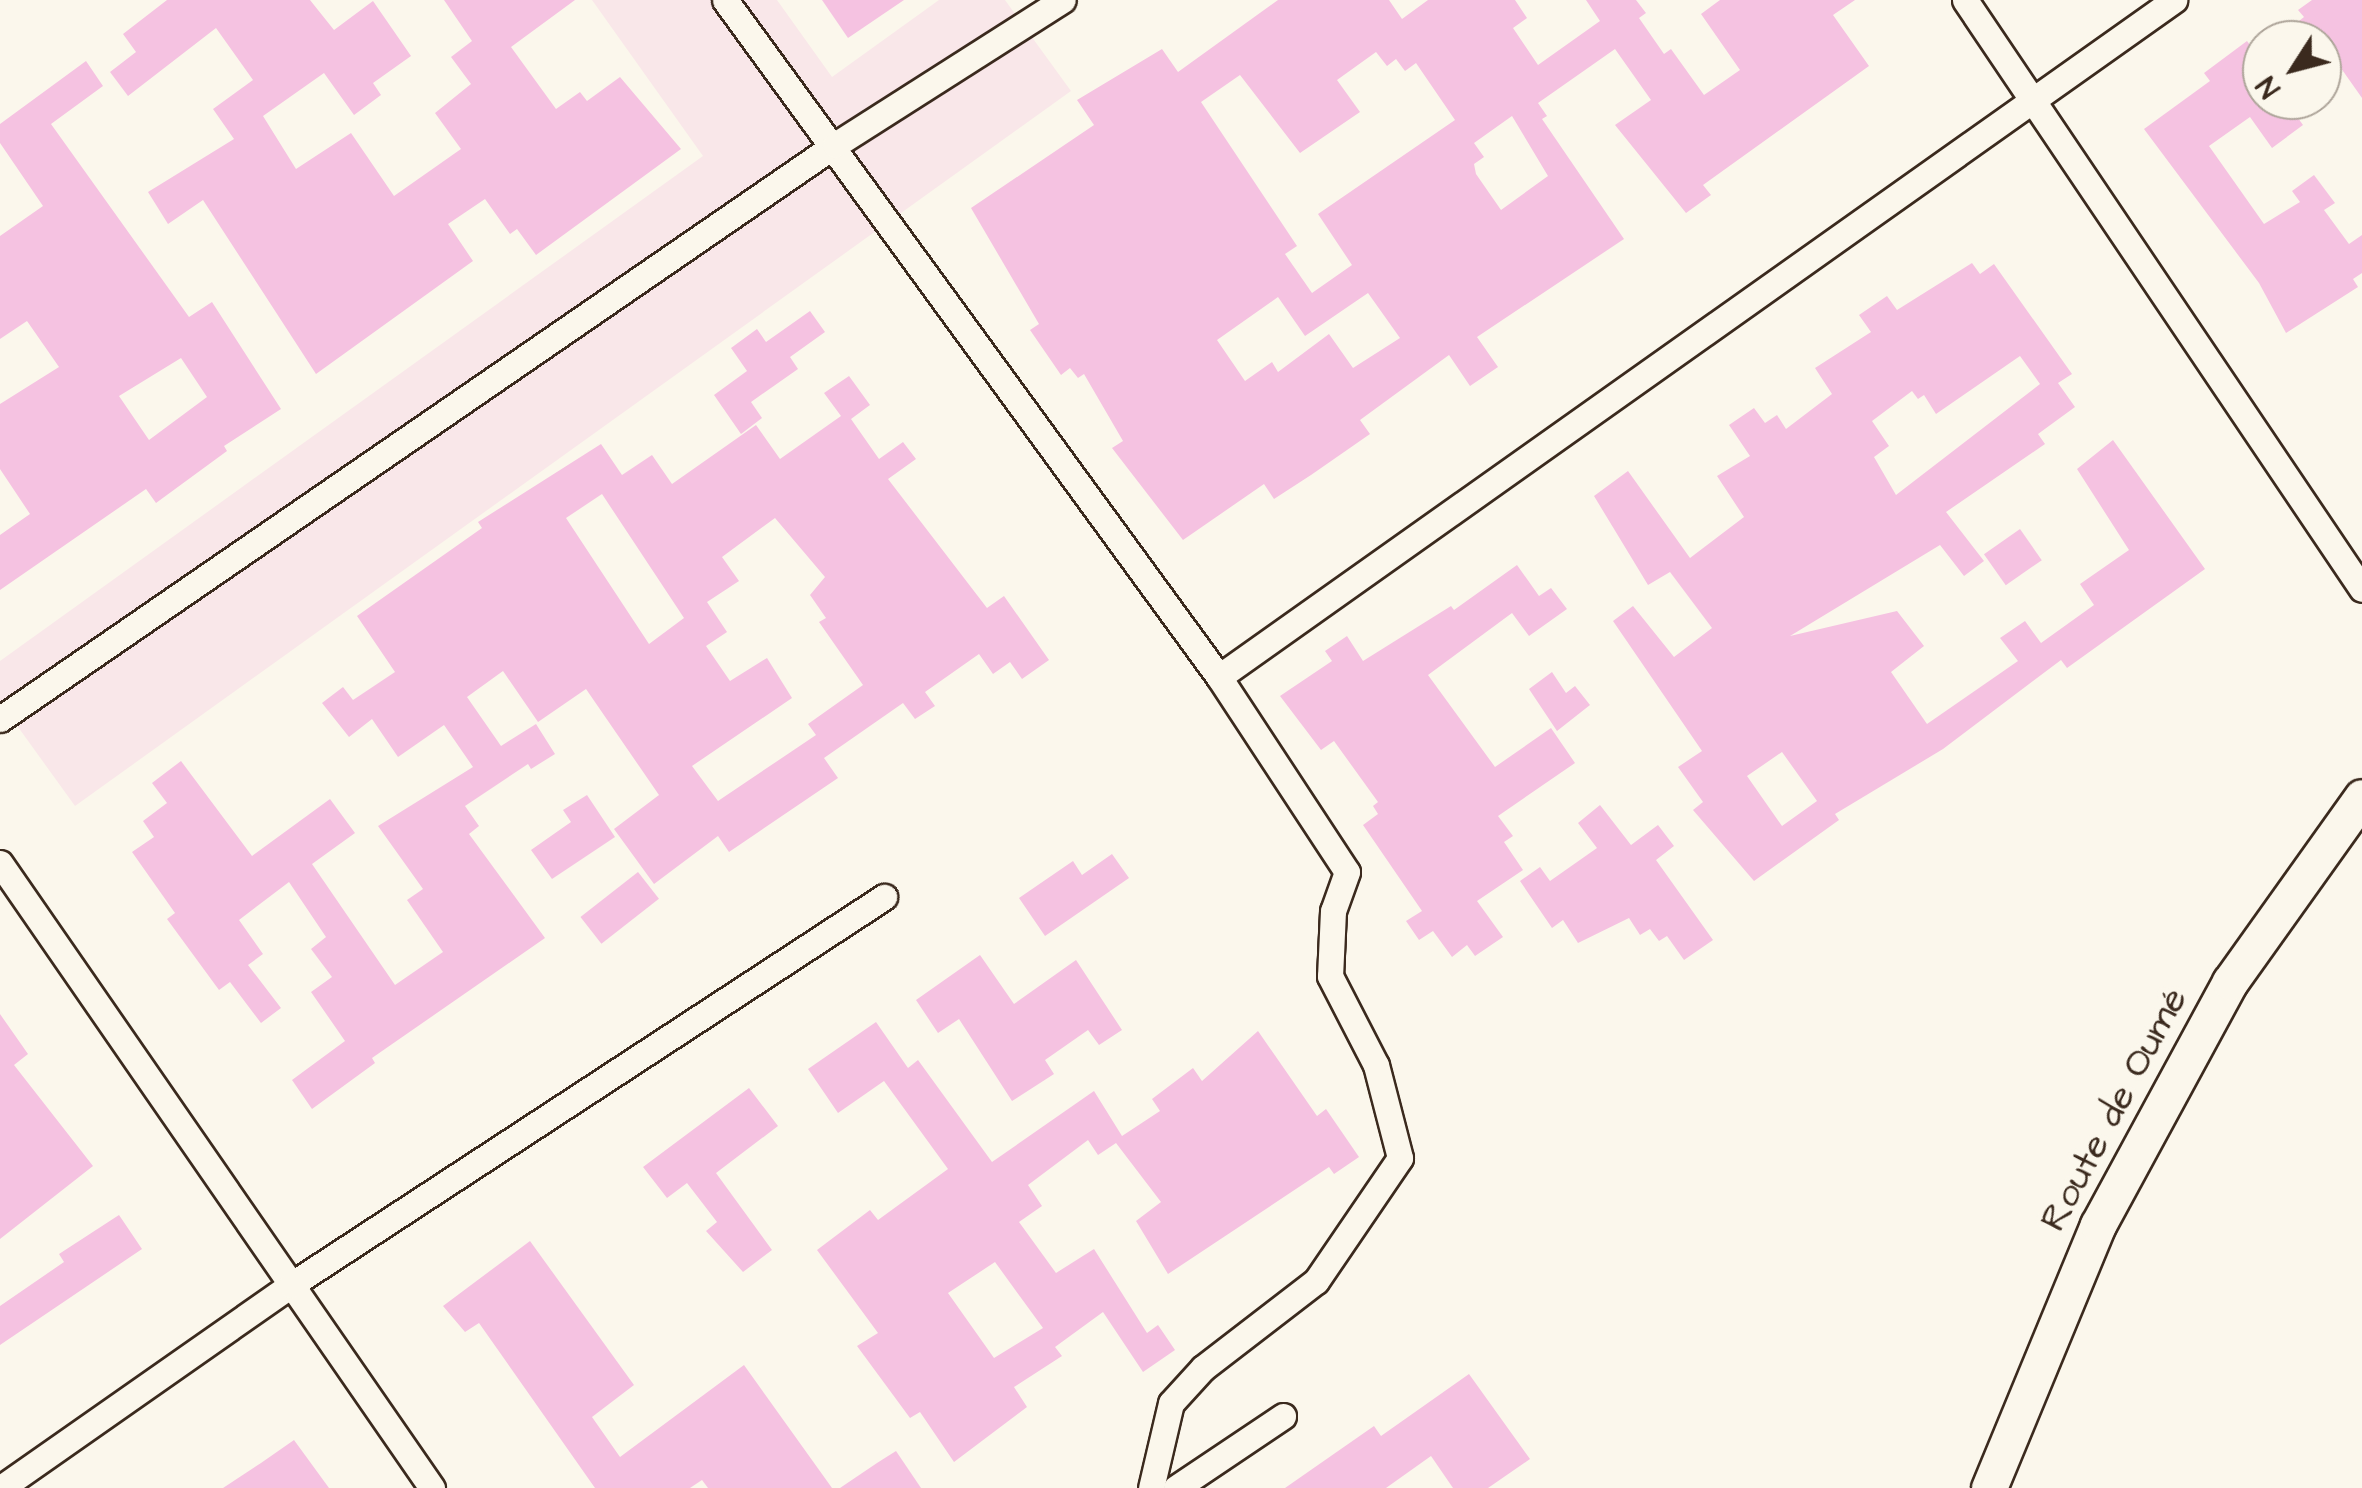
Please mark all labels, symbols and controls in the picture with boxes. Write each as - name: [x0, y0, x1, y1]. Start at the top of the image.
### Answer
- north arrow: [2242, 20, 2342, 120]
- text: N: [2248, 68, 2290, 105]
- street label: Route de Oumé: [2032, 981, 2198, 1239]

